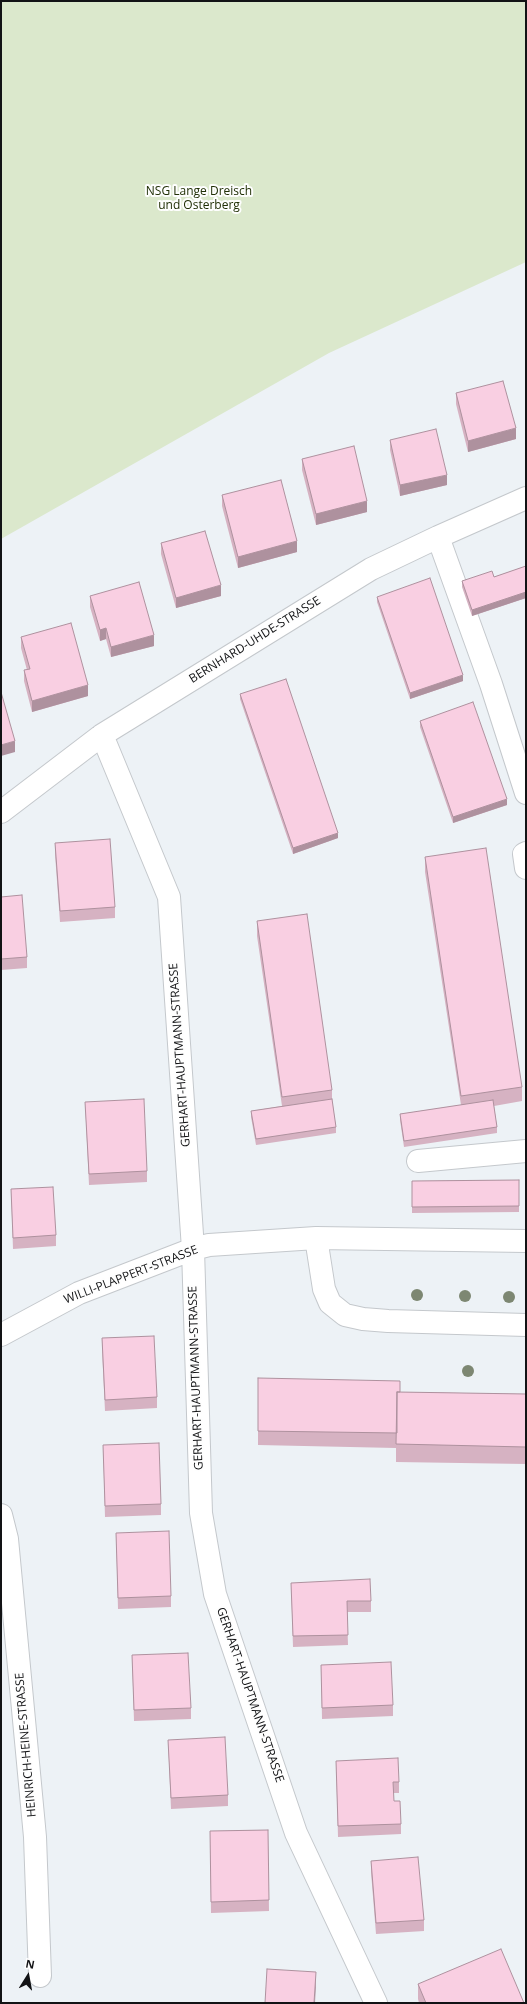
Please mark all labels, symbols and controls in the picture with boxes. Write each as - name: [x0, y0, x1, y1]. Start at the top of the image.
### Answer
- park label: NSG Lange Dreisch und Osterberg: [146, 185, 252, 213]
- street label: BERNHARD-UHDE-STRASSE: [187, 594, 323, 686]
- street label: GERHART-HAUPTMANN-STRASSE: [166, 962, 194, 1148]
- street label: WILLI-PLAPPERT-STRASSE: [62, 1243, 200, 1307]
- street label: GERHART-HAUPTMANN-STRASSE: [186, 1286, 206, 1470]
- street label: GERHART-HAUPTMANN-STRASSE: [213, 1605, 287, 1785]
- street label: HEINRICH-HEINE-STRASSE: [12, 1672, 40, 1818]
- north arrow: [8, 1956, 48, 1996]
- text: N: [25, 1956, 36, 1972]

